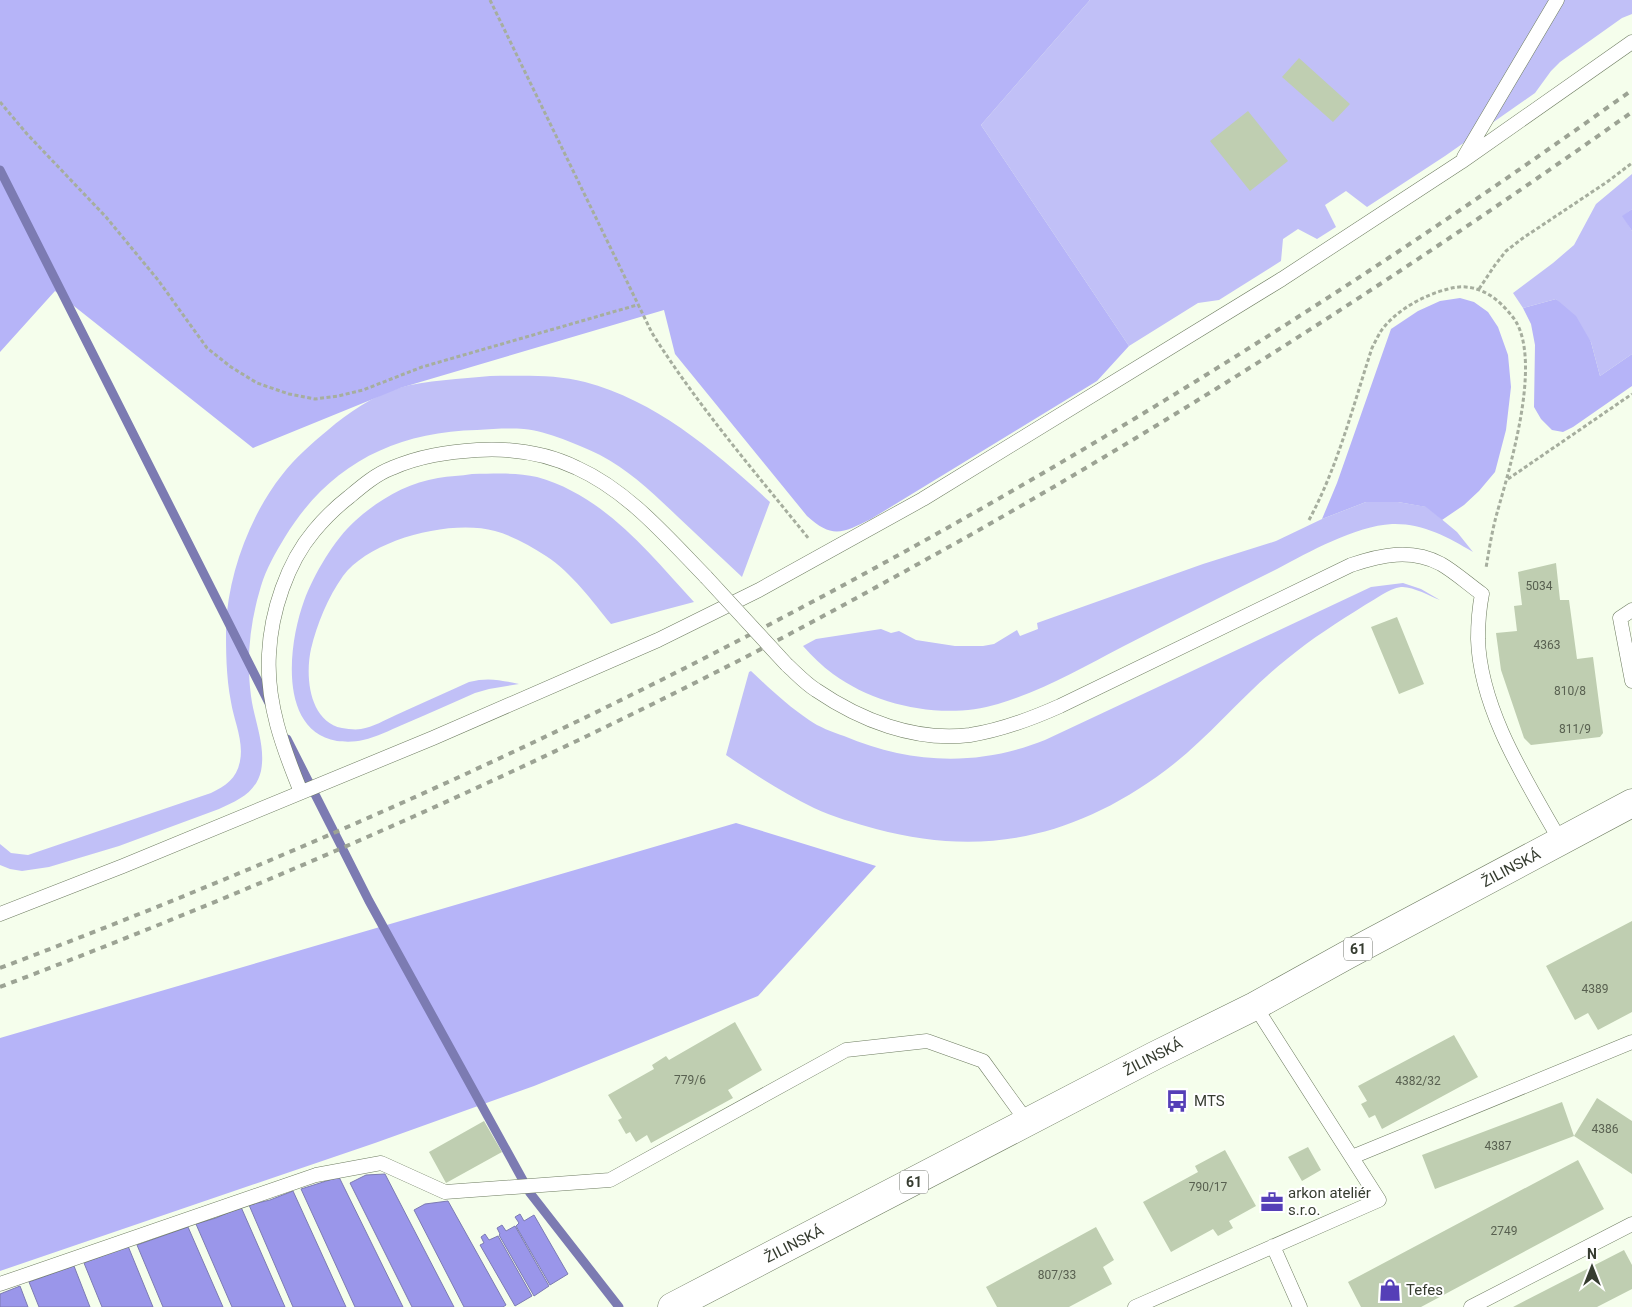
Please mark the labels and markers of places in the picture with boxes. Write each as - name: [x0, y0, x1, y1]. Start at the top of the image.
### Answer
- bus stop icon: MTS: [1164, 1088, 1190, 1114]
- place label: MTS: [1194, 1092, 1225, 1110]
- place label: arkon ateliér s.r.o.: [1288, 1184, 1371, 1219]
- office icon: arkon ateliér s.r.o.: [1259, 1189, 1285, 1215]
- shop icon: Tefes: [1377, 1277, 1403, 1303]
- place label: Tefes: [1406, 1281, 1443, 1299]

